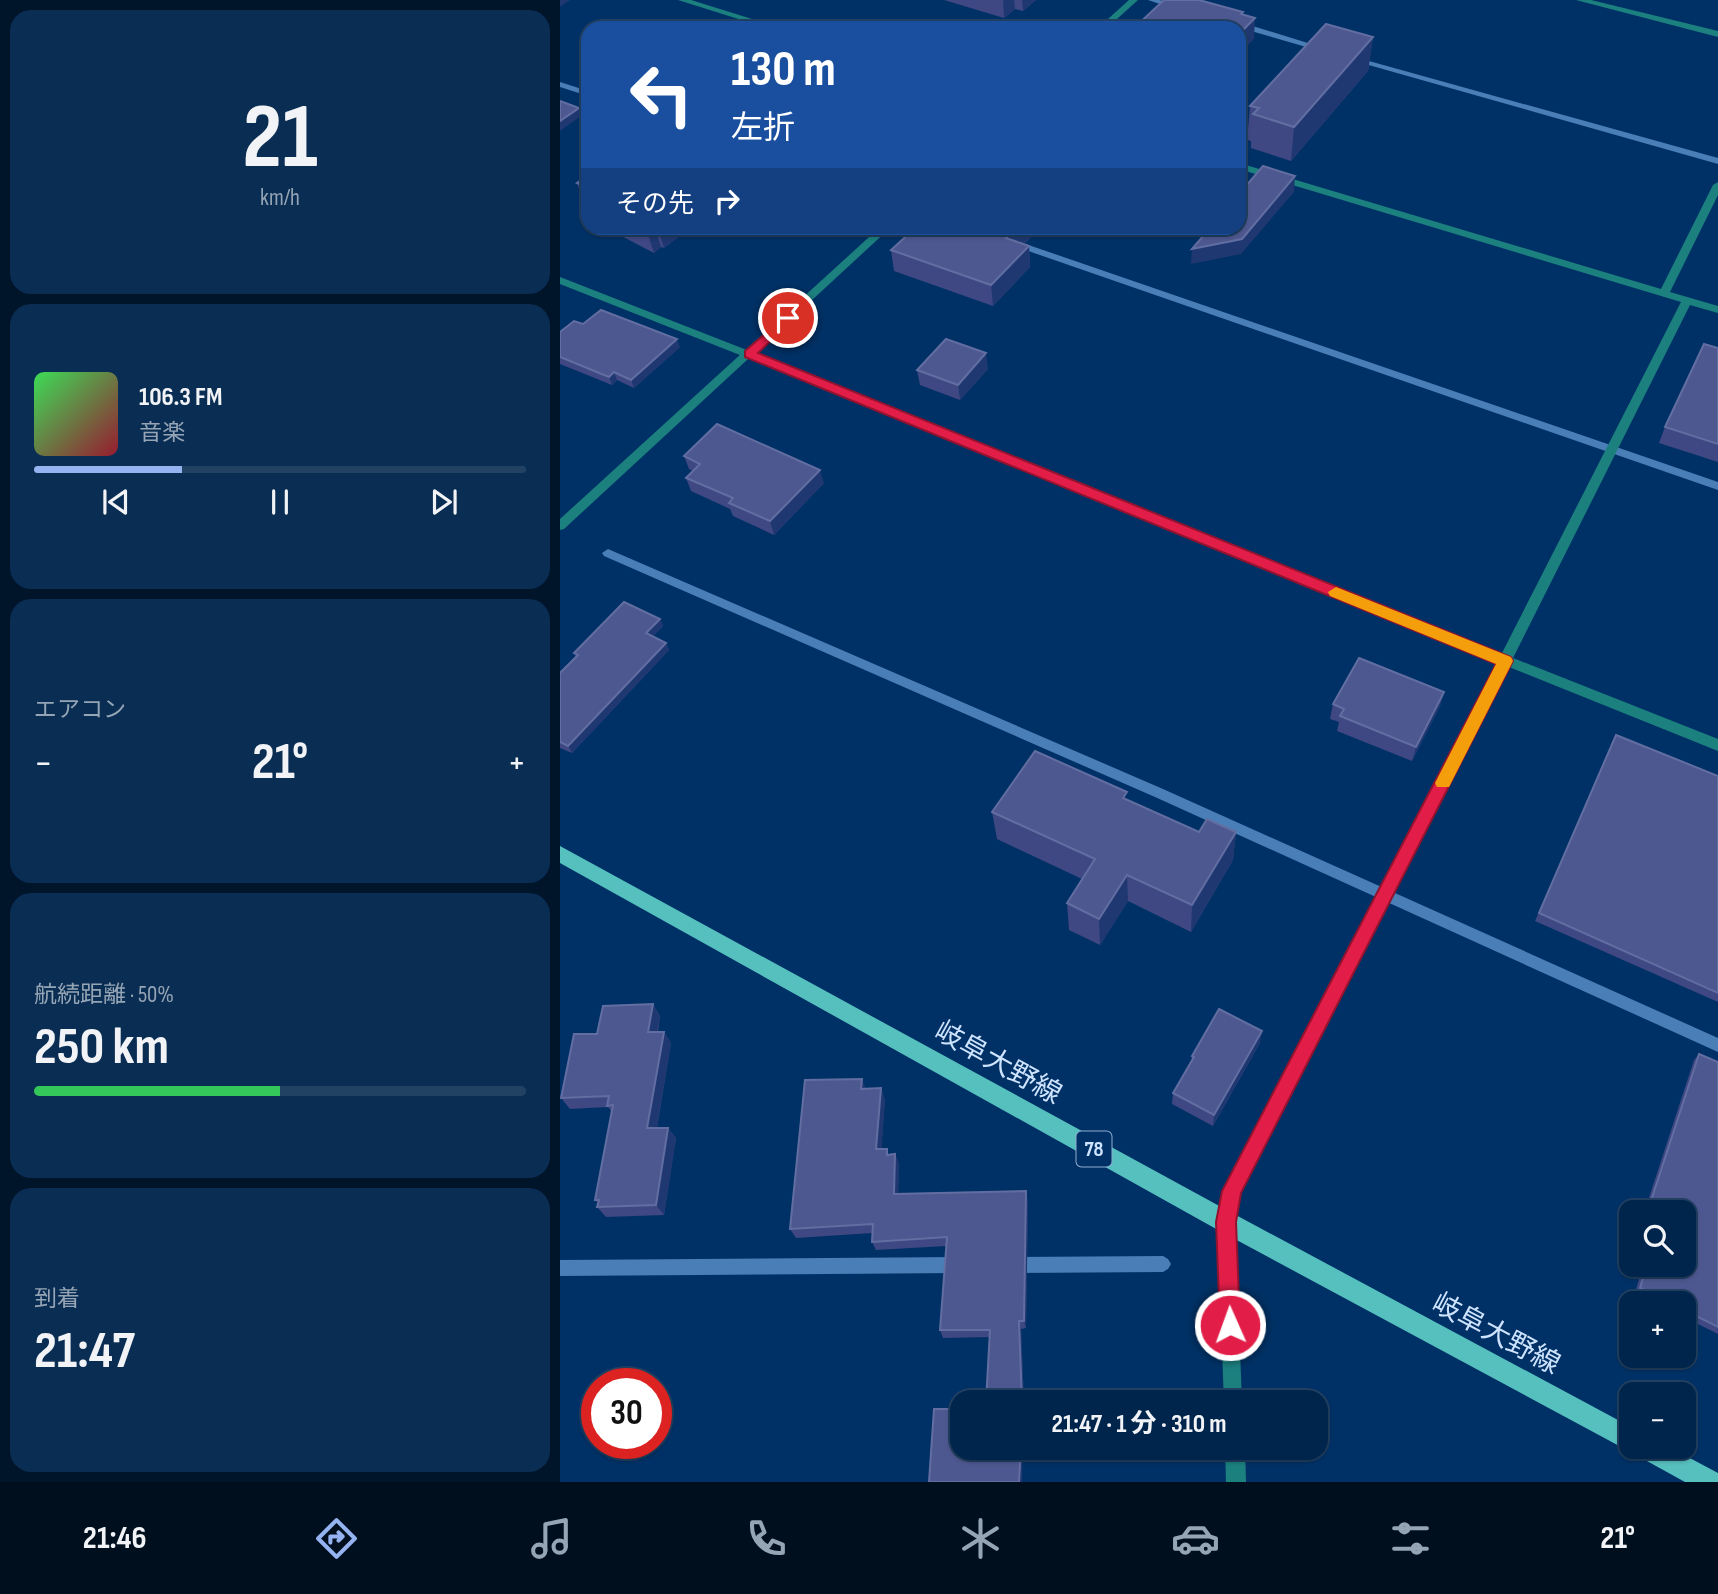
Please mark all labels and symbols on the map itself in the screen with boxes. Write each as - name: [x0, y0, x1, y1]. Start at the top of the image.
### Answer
- pin: [758, 288, 818, 348]
- street label: 岐阜大野線: [929, 1015, 1067, 1111]
- road number: 78: [1076, 1132, 1112, 1166]
- street label: 岐阜大野線: [1426, 1287, 1566, 1381]
- position arrow: [1193, 1288, 1267, 1362]
- speed limit sign: 30: [581, 1368, 672, 1459]

